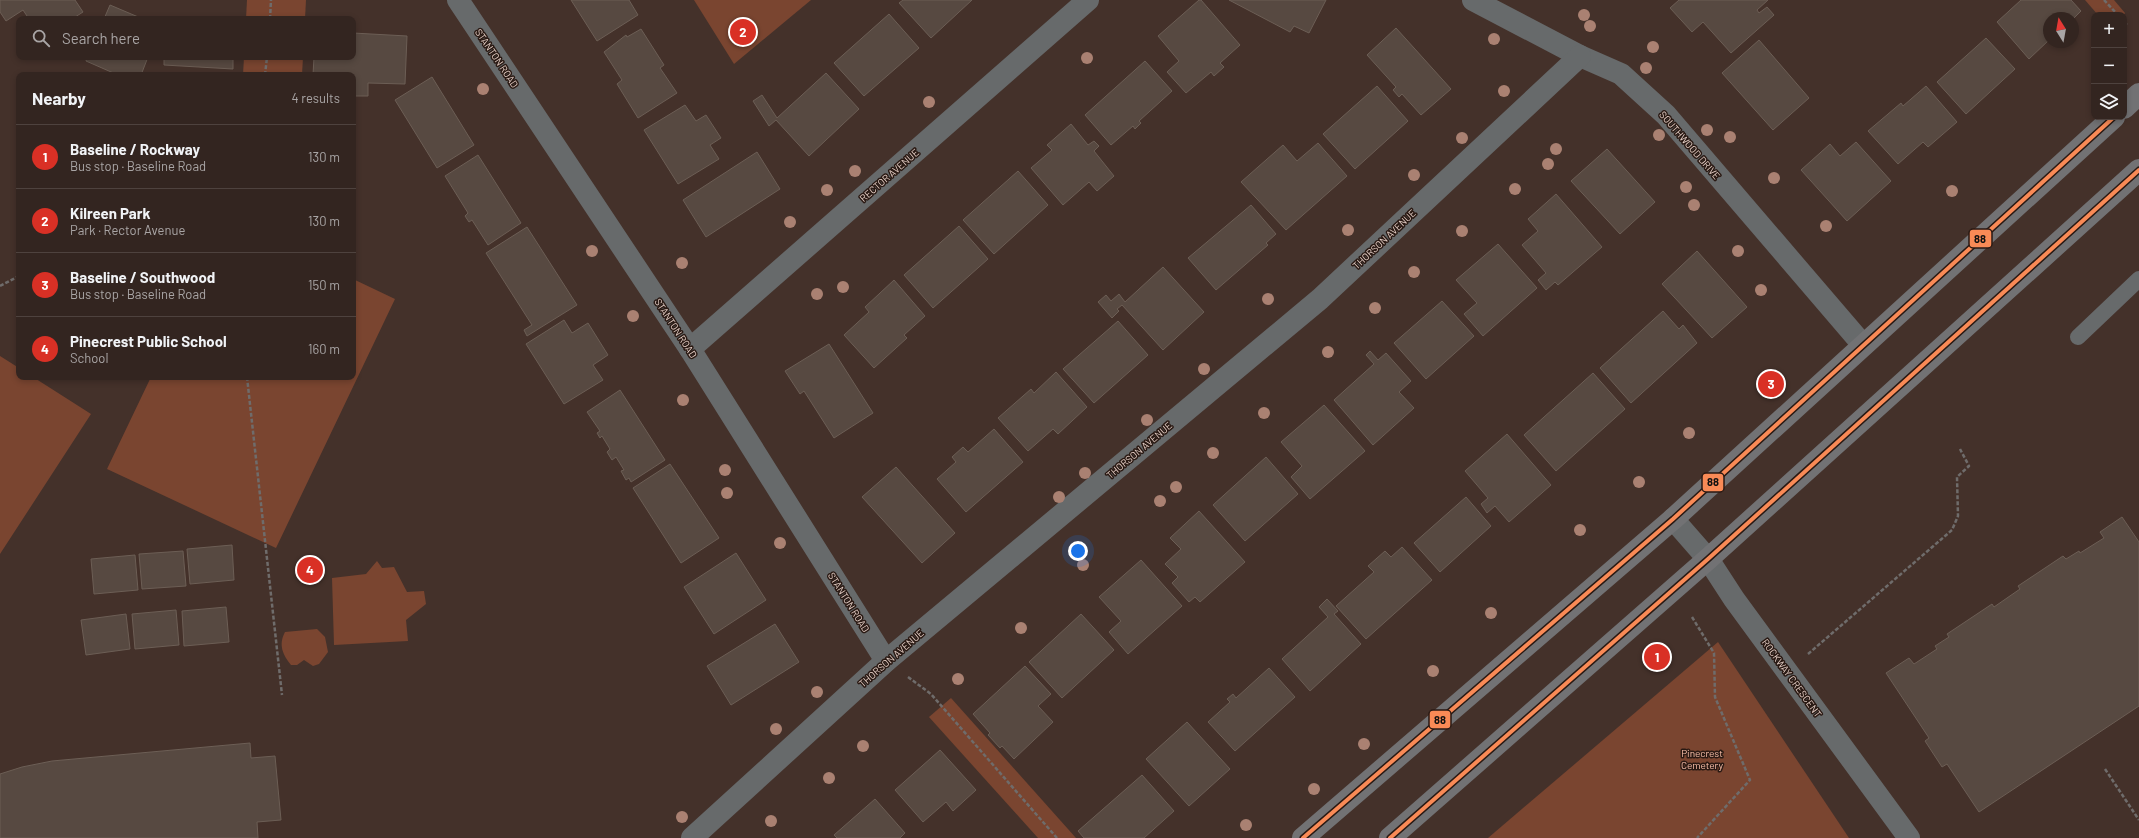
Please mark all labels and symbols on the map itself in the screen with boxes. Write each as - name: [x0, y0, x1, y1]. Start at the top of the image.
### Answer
- north arrow: [2043, 12, 2079, 48]
- pin: 2: [730, 17, 756, 47]
- street label: STANTON ROAD: [473, 26, 521, 90]
- street label: SOUTHWOOD DRIVE: [1657, 108, 1723, 182]
- street label: RECTOR AVENUE: [857, 146, 921, 204]
- street label: THORSON AVENUE: [1350, 207, 1418, 271]
- line badge: 88: [1969, 229, 1992, 248]
- text: 88: [1974, 232, 1986, 245]
- street label: STANTON ROAD: [652, 296, 700, 360]
- pin: 3: [1758, 369, 1784, 399]
- street label: THORSON AVENUE: [1104, 419, 1174, 481]
- line badge: 88: [1702, 473, 1724, 492]
- text: 88: [1707, 475, 1719, 488]
- your location: [1068, 541, 1088, 561]
- pin: 4: [297, 555, 323, 585]
- street label: STANTON ROAD: [826, 570, 872, 634]
- street label: THORSON AVENUE: [856, 627, 926, 689]
- street label: ROCKWAY CRESCENT: [1760, 636, 1825, 720]
- pin: 1: [1644, 642, 1670, 672]
- line badge: 88: [1429, 710, 1451, 729]
- text: 88: [1434, 713, 1446, 726]
- park label: Pinecrest Cemetery: [1681, 747, 1723, 771]

